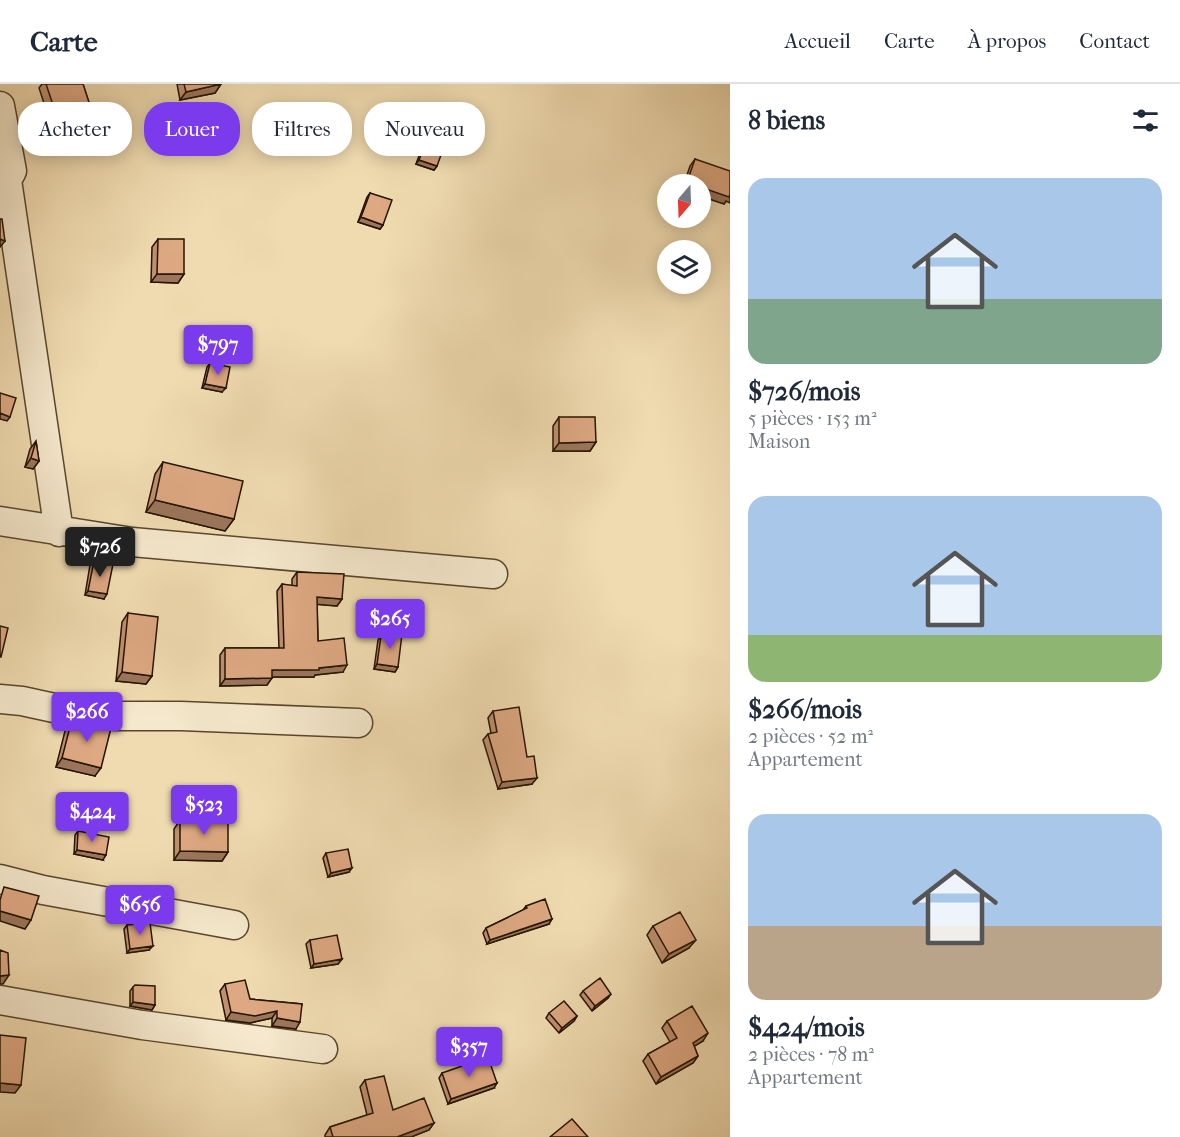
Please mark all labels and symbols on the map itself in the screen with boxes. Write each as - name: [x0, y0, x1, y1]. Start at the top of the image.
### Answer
- north arrow: [657, 174, 711, 228]
- pin: $797: [182, 325, 254, 376]
- pin: $726: [64, 527, 136, 578]
- pin: $265: [354, 599, 426, 650]
- pin: $266: [51, 692, 123, 743]
- pin: $523: [168, 785, 240, 836]
- pin: $424: [56, 792, 128, 843]
- pin: $656: [104, 885, 176, 936]
- pin: $357: [433, 1027, 505, 1078]

